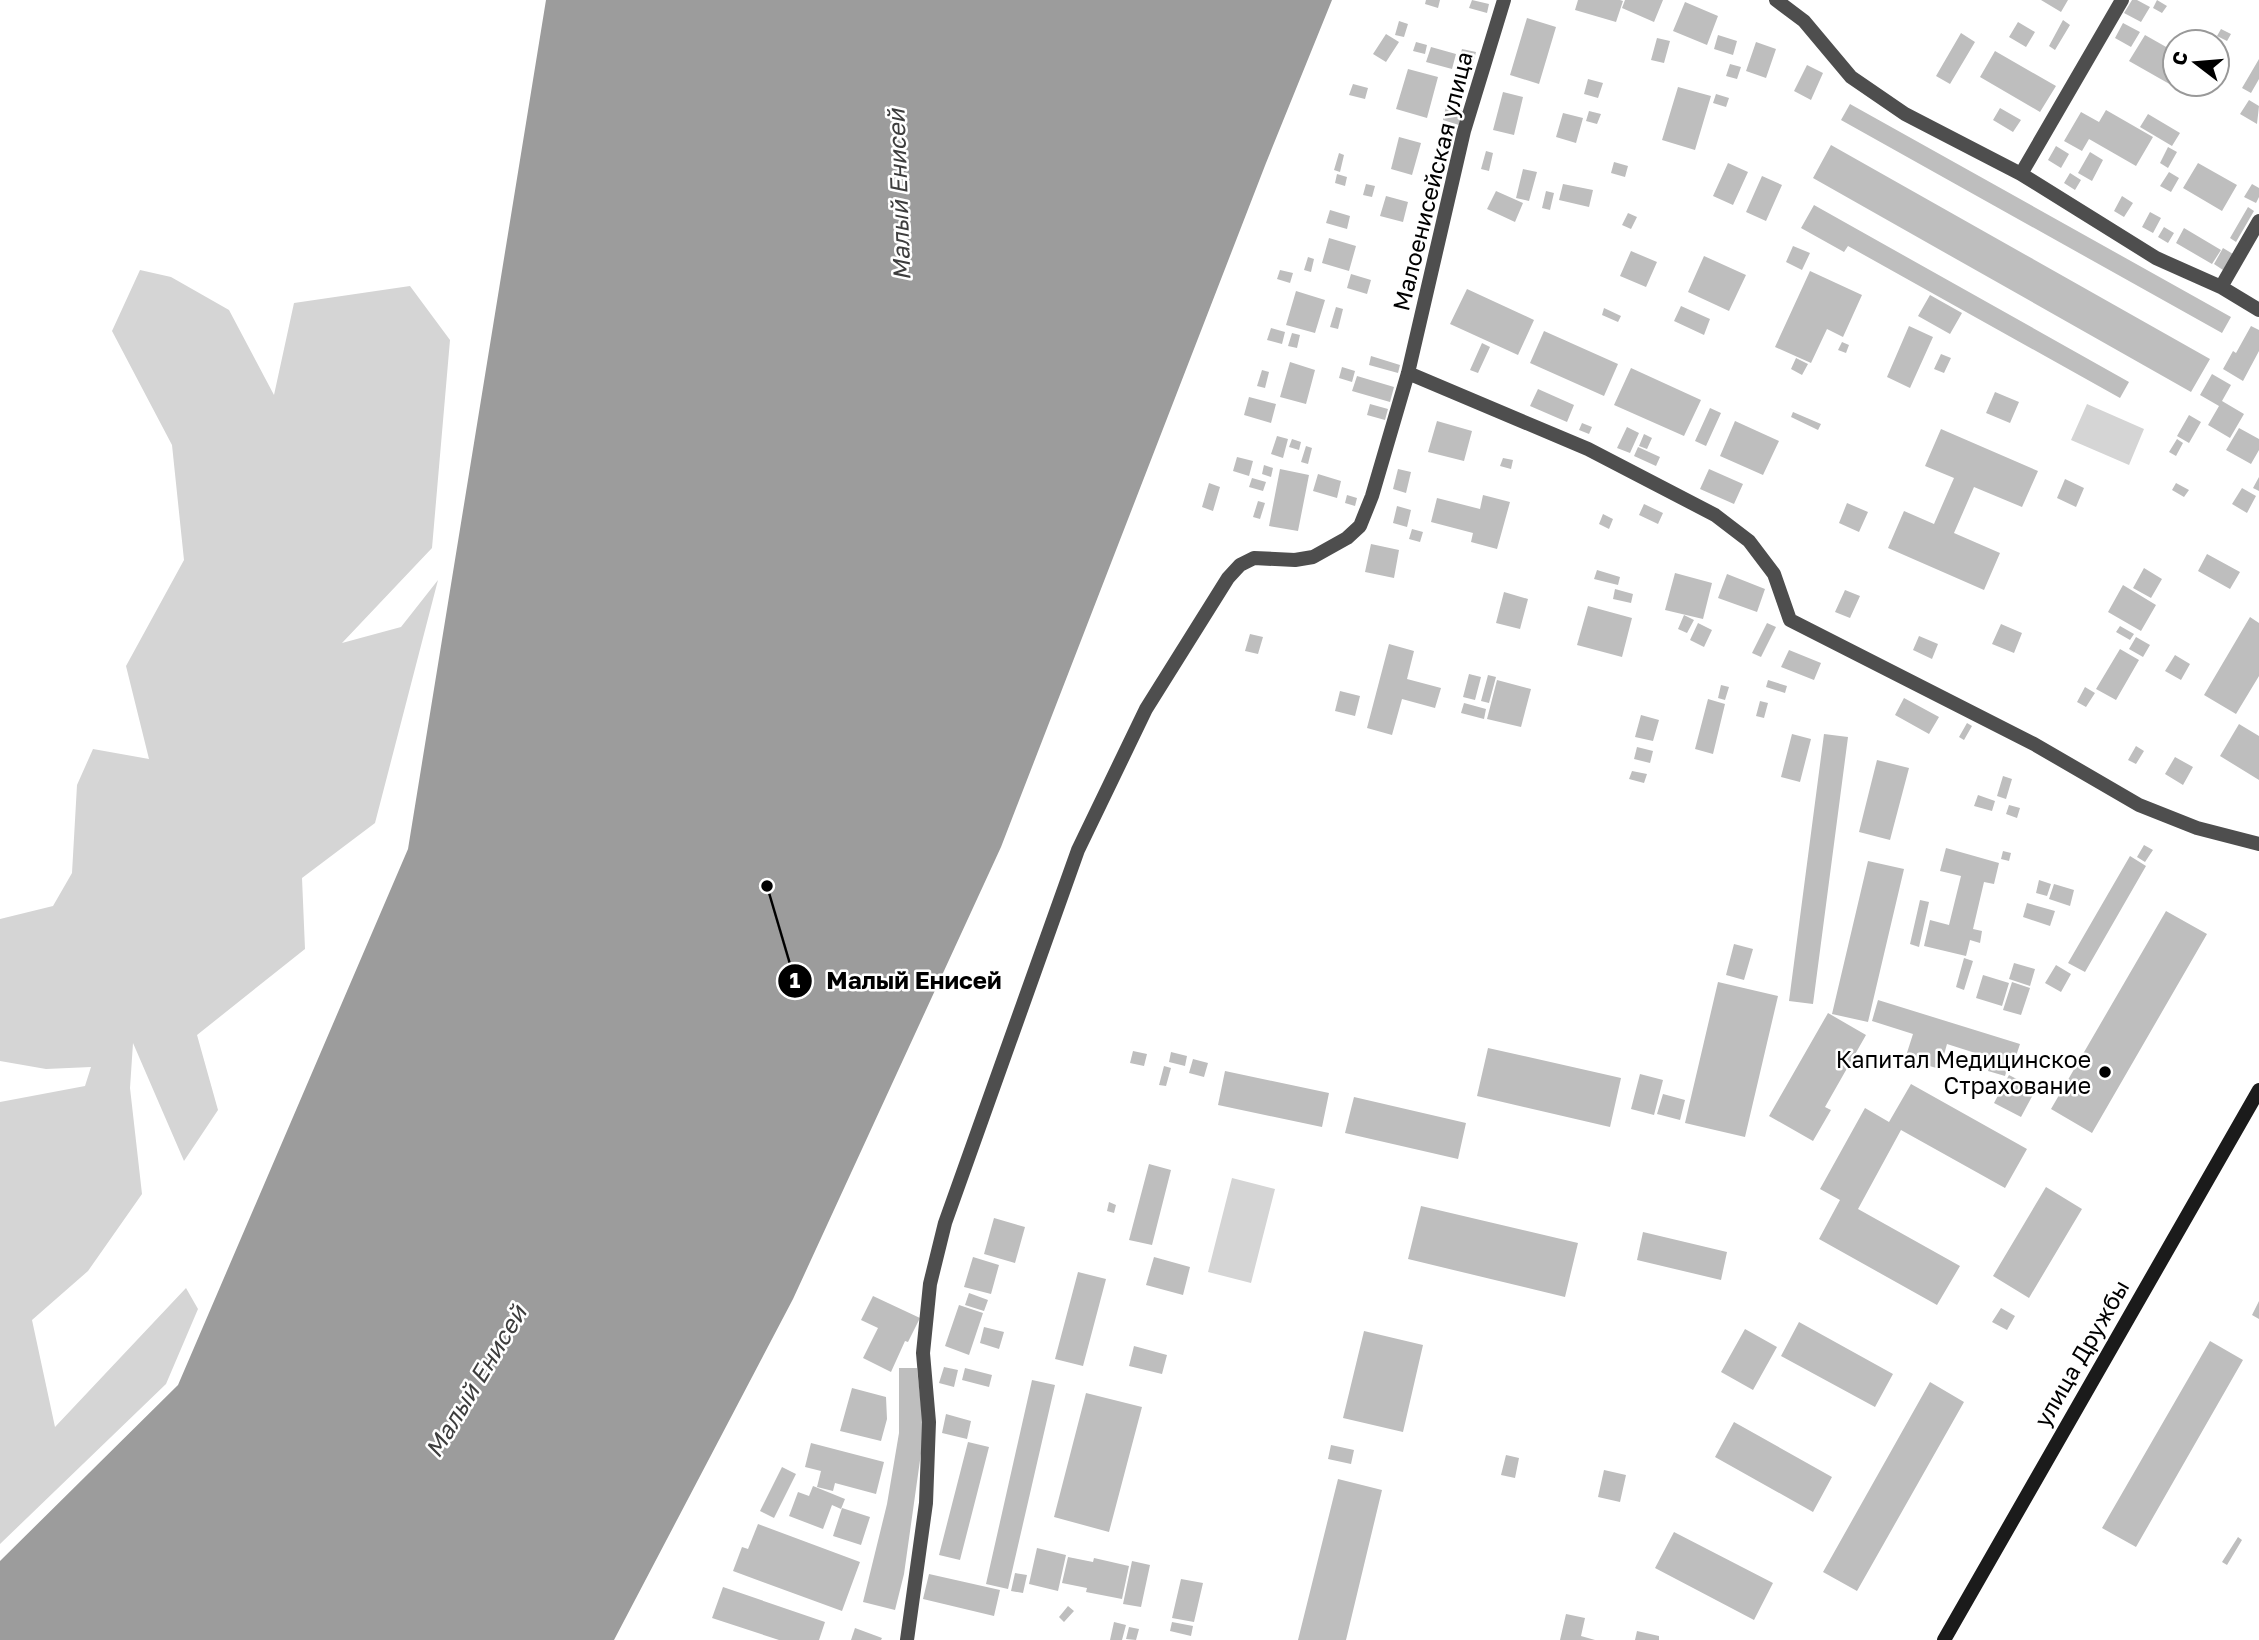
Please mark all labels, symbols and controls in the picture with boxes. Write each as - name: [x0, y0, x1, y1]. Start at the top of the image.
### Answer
- north arrow: [2161, 28, 2231, 98]
- street label: Малоенисейская улица: [1386, 49, 1478, 313]
- text: С: [2166, 49, 2192, 68]
- water label: Малый Енисей: [880, 107, 915, 281]
- callout: Малый Енисей: [777, 958, 1016, 1003]
- text: Малый Енисей: [826, 965, 1002, 994]
- text: 1: [790, 967, 801, 993]
- place label: Капитал Медицинское Страхование: [1836, 1045, 2091, 1099]
- marker: Капитал Медицинское Страхование: [2097, 1064, 2113, 1080]
- street label: улица Дружбы: [2028, 1274, 2134, 1432]
- water label: Малый Енисей: [418, 1299, 532, 1462]

